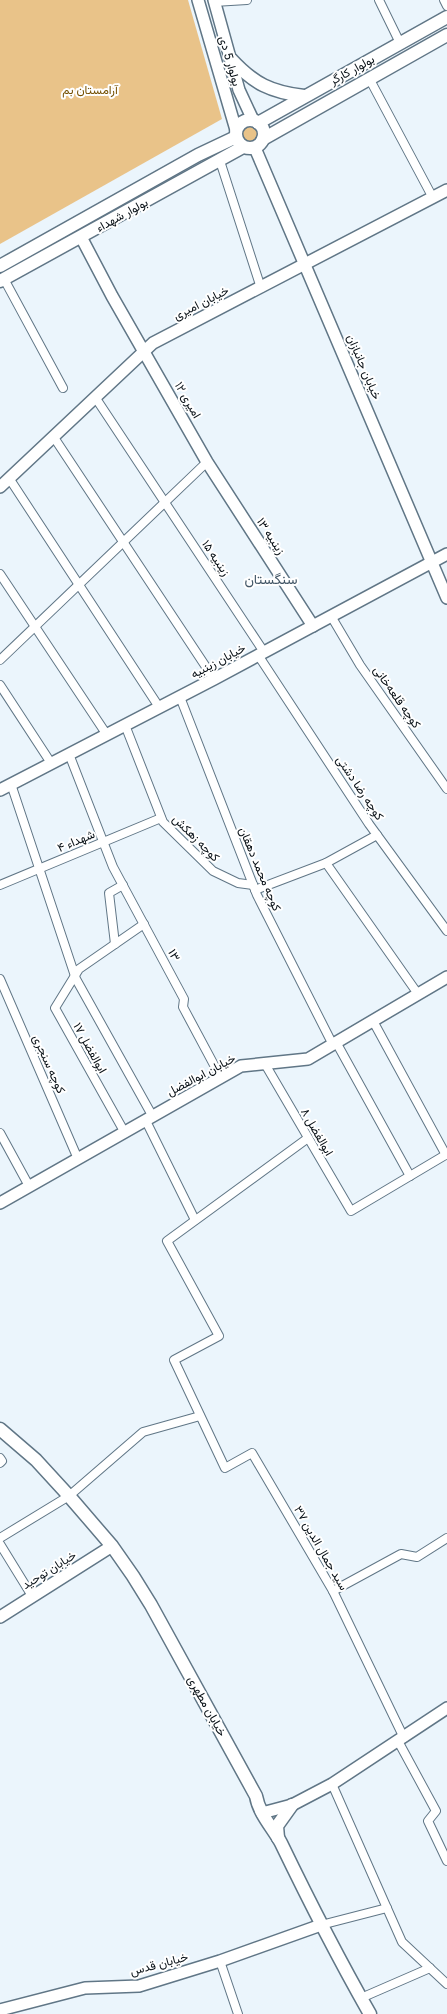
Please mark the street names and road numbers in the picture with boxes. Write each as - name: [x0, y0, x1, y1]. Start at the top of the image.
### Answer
- street label: بولوار 5 دی: [215, 34, 244, 88]
- street label: بولوار کارگر: [326, 52, 377, 89]
- street label: بولوار شهداء: [94, 195, 151, 236]
- street label: خیابان امیری: [171, 283, 232, 324]
- street label: خیابان جانبازان: [343, 332, 384, 402]
- street label: امیری ۱۲: [171, 379, 204, 421]
- street label: زینبیه ۱۳: [253, 515, 288, 558]
- street label: زینبیه ۱۵: [198, 537, 233, 579]
- street label: خیابان زینبیه: [188, 641, 248, 682]
- street label: کوچه قلعه‌خانی: [370, 663, 424, 731]
- street label: کوچه رضا دشتی: [333, 753, 387, 823]
- street label: کوچه زهکش: [169, 812, 222, 865]
- street label: کوچه محمد دهقان: [235, 825, 284, 914]
- street label: شهداء ۴: [55, 827, 97, 856]
- street label: ۱۳: [165, 947, 183, 963]
- street label: ابوالفضل ۱۷: [69, 1020, 110, 1076]
- street label: کوچه سنجری: [29, 1033, 68, 1096]
- street label: خیابان ابوالفضل: [164, 1051, 238, 1100]
- street label: ابوالفضل ۸: [297, 1106, 336, 1159]
- street label: سید جمال الدین ۳۷: [290, 1503, 351, 1593]
- street label: خیابان توحید: [19, 1548, 79, 1593]
- street label: خیابان مطهری: [184, 1673, 229, 1739]
- street label: خیابان قدس: [129, 1950, 190, 1979]

